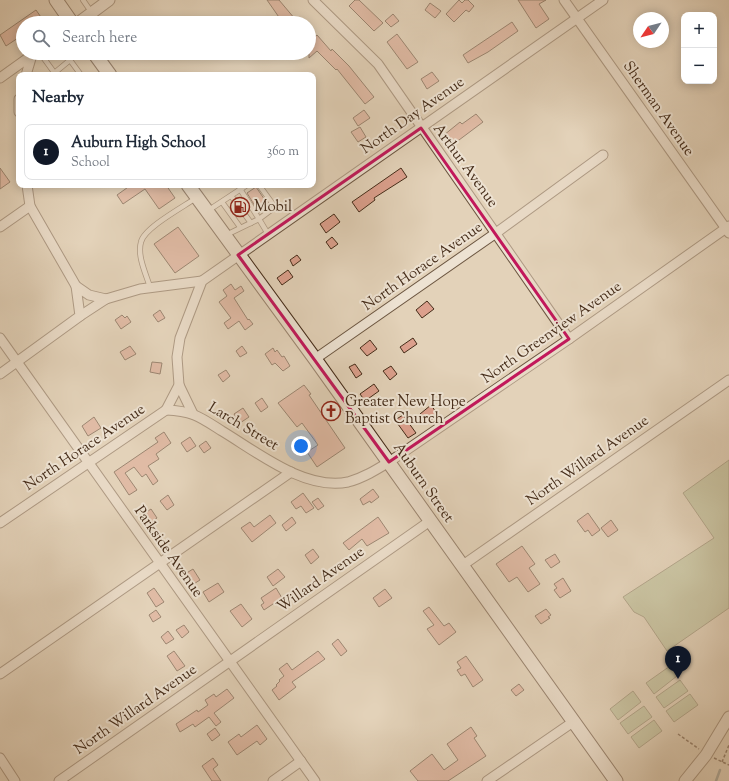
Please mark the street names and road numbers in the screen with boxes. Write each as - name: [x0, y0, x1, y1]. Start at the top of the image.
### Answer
- street label: Sherman Avenue: [617, 57, 699, 161]
- street label: North Day Avenue: [357, 72, 469, 160]
- street label: Arthur Avenue: [427, 120, 503, 212]
- street label: North Horace Avenue: [359, 218, 487, 316]
- street label: North Greenview Avenue: [478, 277, 626, 389]
- street label: Larch Street: [204, 398, 282, 456]
- street label: North Horace Avenue: [20, 400, 150, 496]
- street label: North Willard Avenue: [522, 411, 654, 511]
- street label: Auburn Street: [388, 439, 458, 527]
- street label: Parkside Avenue: [129, 502, 207, 602]
- street label: Willard Avenue: [273, 542, 369, 618]
- street label: North Willard Avenue: [70, 660, 202, 760]

